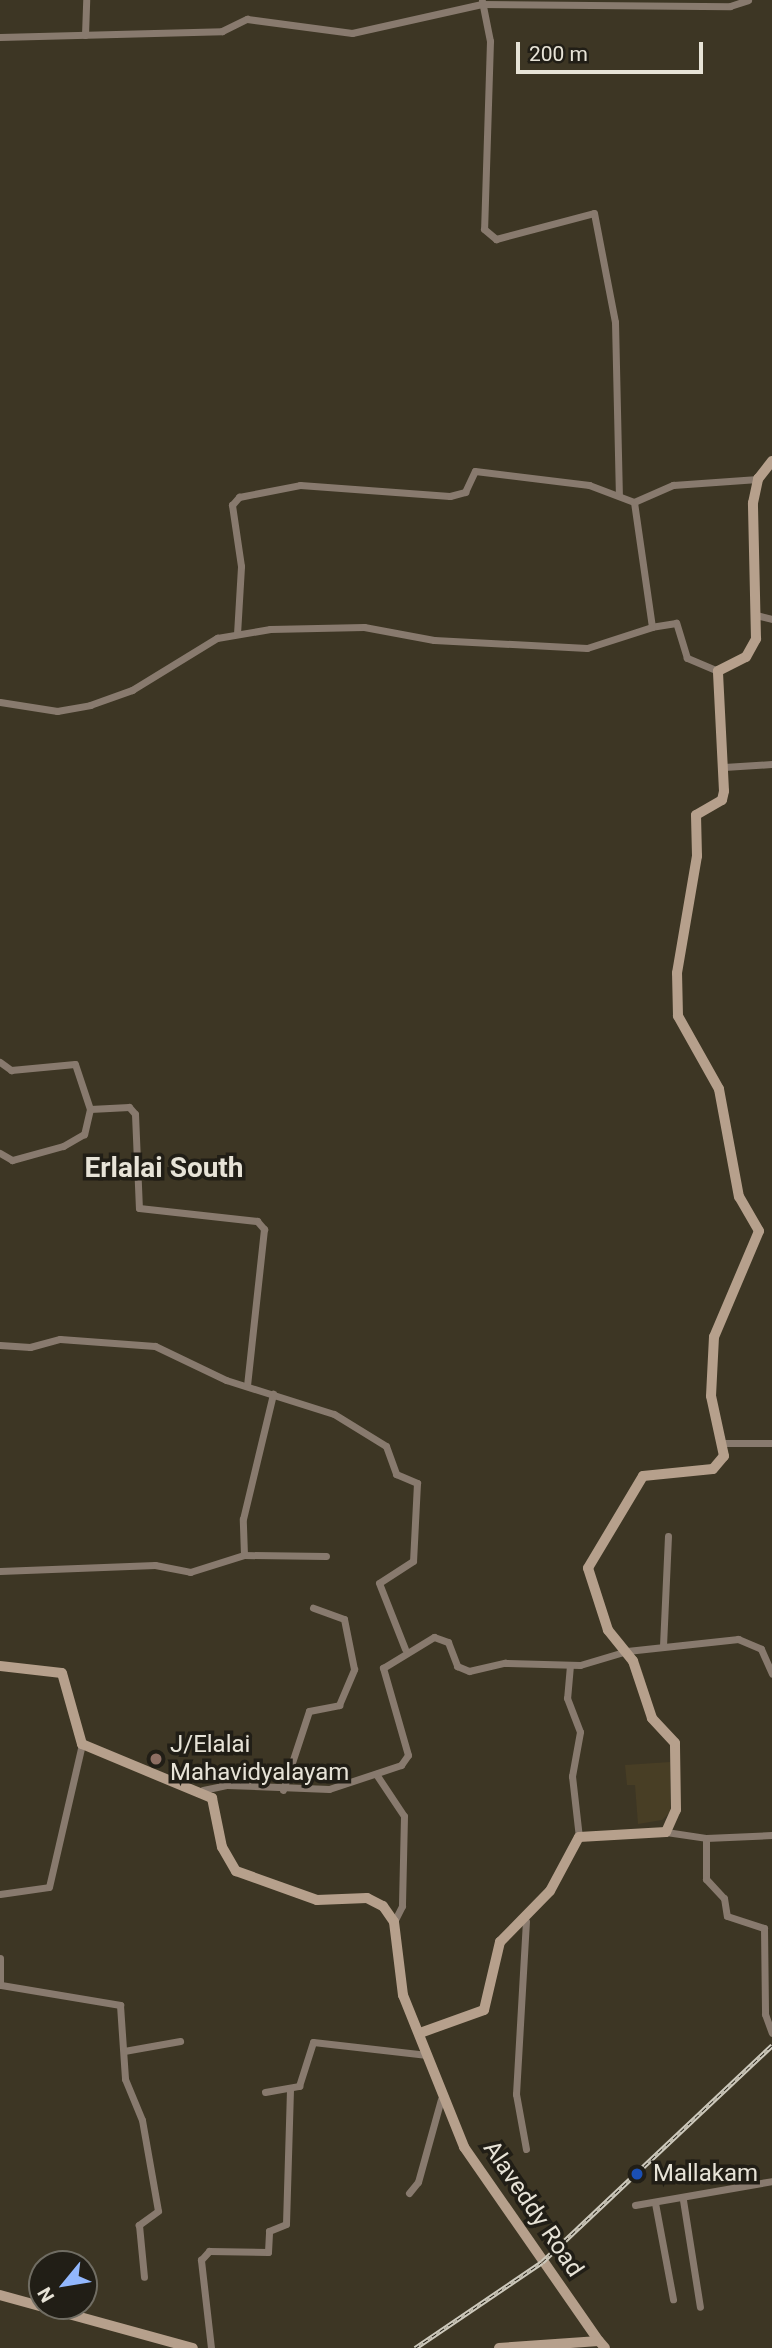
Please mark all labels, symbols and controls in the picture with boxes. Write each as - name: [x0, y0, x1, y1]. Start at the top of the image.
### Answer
- scale bar: [520, 28, 707, 72]
- text: 200 m: [529, 42, 588, 66]
- district label: Erlalai South: [84, 1151, 244, 1185]
- place label: J/Elalai Mahavidyalayam: [170, 1731, 349, 1787]
- marker: J/Elalai Mahavidyalayam: [148, 1751, 164, 1767]
- street label: Alaveddy Road: [477, 2135, 589, 2283]
- place label: Mallakam: [653, 2160, 758, 2188]
- marker: Mallakam: [627, 2164, 647, 2184]
- north arrow: [28, 2250, 98, 2320]
- text: N: [33, 2283, 59, 2306]

